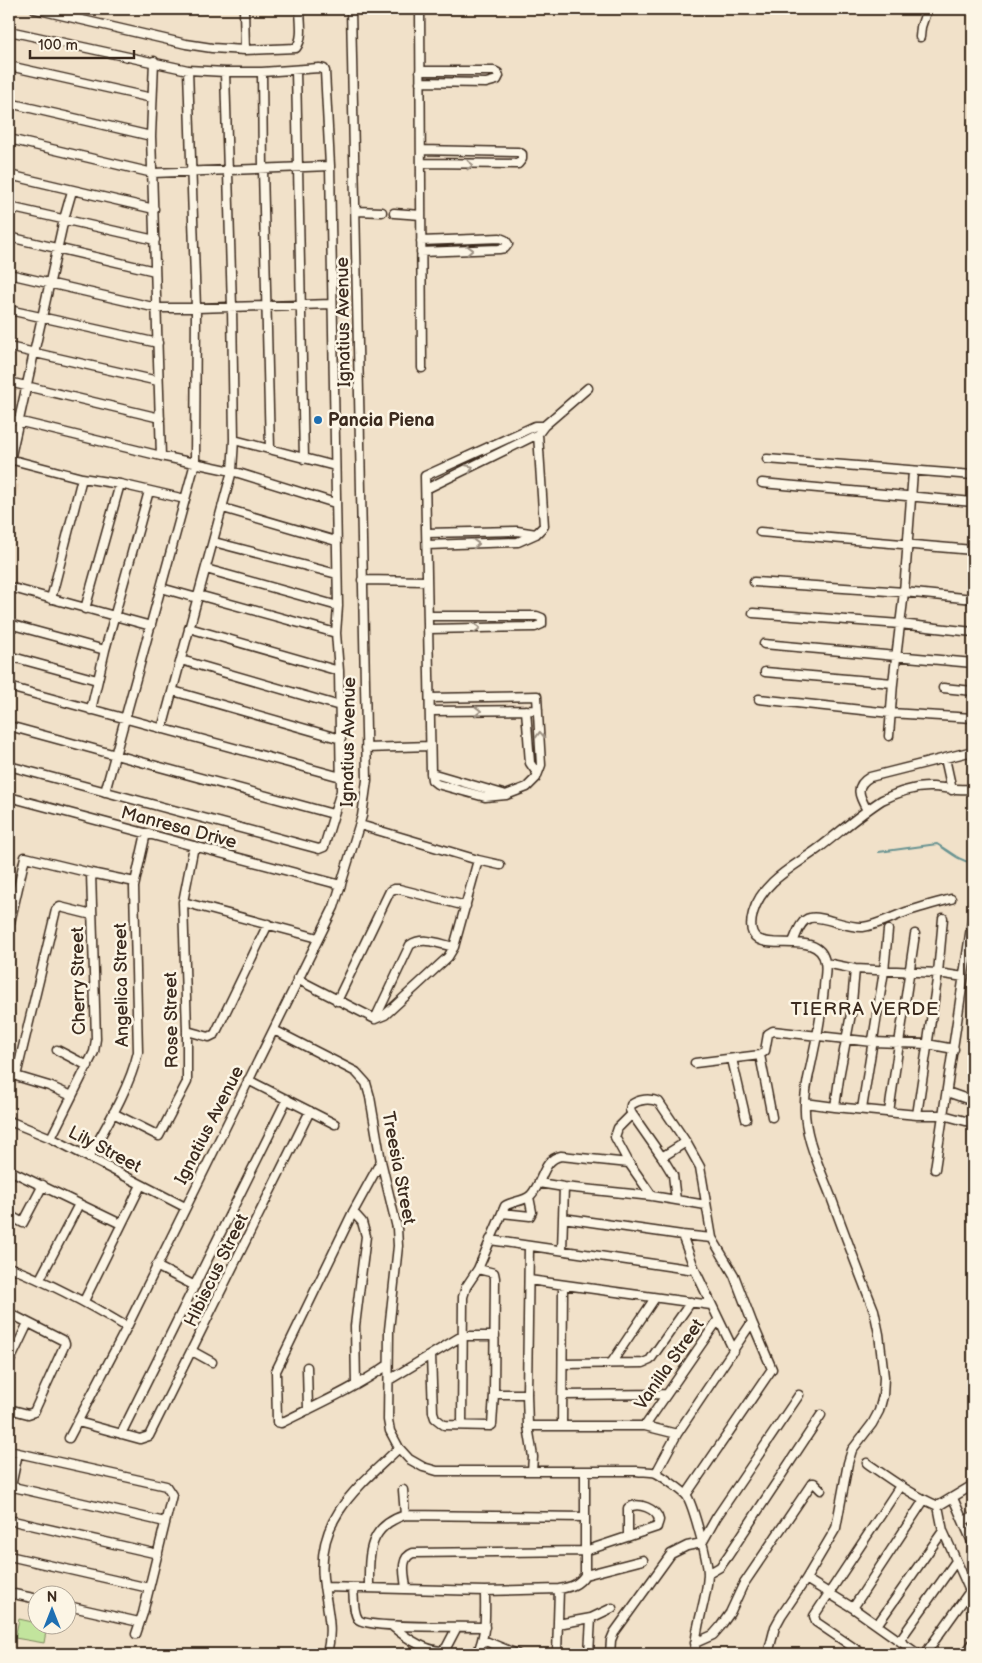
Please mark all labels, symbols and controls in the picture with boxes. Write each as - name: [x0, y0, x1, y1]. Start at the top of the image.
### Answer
- scale bar: [30, 28, 134, 60]
- text: 100 m: [38, 36, 78, 55]
- one-way arrow: [466, 159, 474, 170]
- one-way arrow: [466, 245, 474, 255]
- street label: Ignatius Avenue: [332, 256, 355, 387]
- place label: Pancia Piena: [328, 410, 435, 431]
- marker: Pancia Piena: [312, 414, 324, 426]
- one-way arrow: [464, 464, 473, 474]
- one-way arrow: [472, 538, 480, 549]
- one-way arrow: [474, 623, 481, 633]
- street label: Ignatius Avenue: [337, 676, 360, 807]
- one-way arrow: [475, 706, 483, 716]
- one-way arrow: [534, 731, 545, 739]
- street label: Manresa Drive: [119, 802, 239, 853]
- street label: Angelica Street: [110, 922, 133, 1047]
- street label: Cherry Street: [67, 926, 90, 1035]
- street label: Rose Street: [160, 971, 183, 1068]
- district label: TIERRA VERDE: [790, 998, 940, 1021]
- street label: Ignatius Avenue: [171, 1062, 249, 1188]
- street label: Treesia Street: [377, 1110, 420, 1227]
- street label: Lily Street: [65, 1122, 145, 1178]
- street label: Hibiscus Street: [180, 1210, 253, 1330]
- street label: Vanilla Street: [630, 1314, 709, 1414]
- north arrow: [28, 1586, 78, 1636]
- text: N: [47, 1589, 57, 1606]

